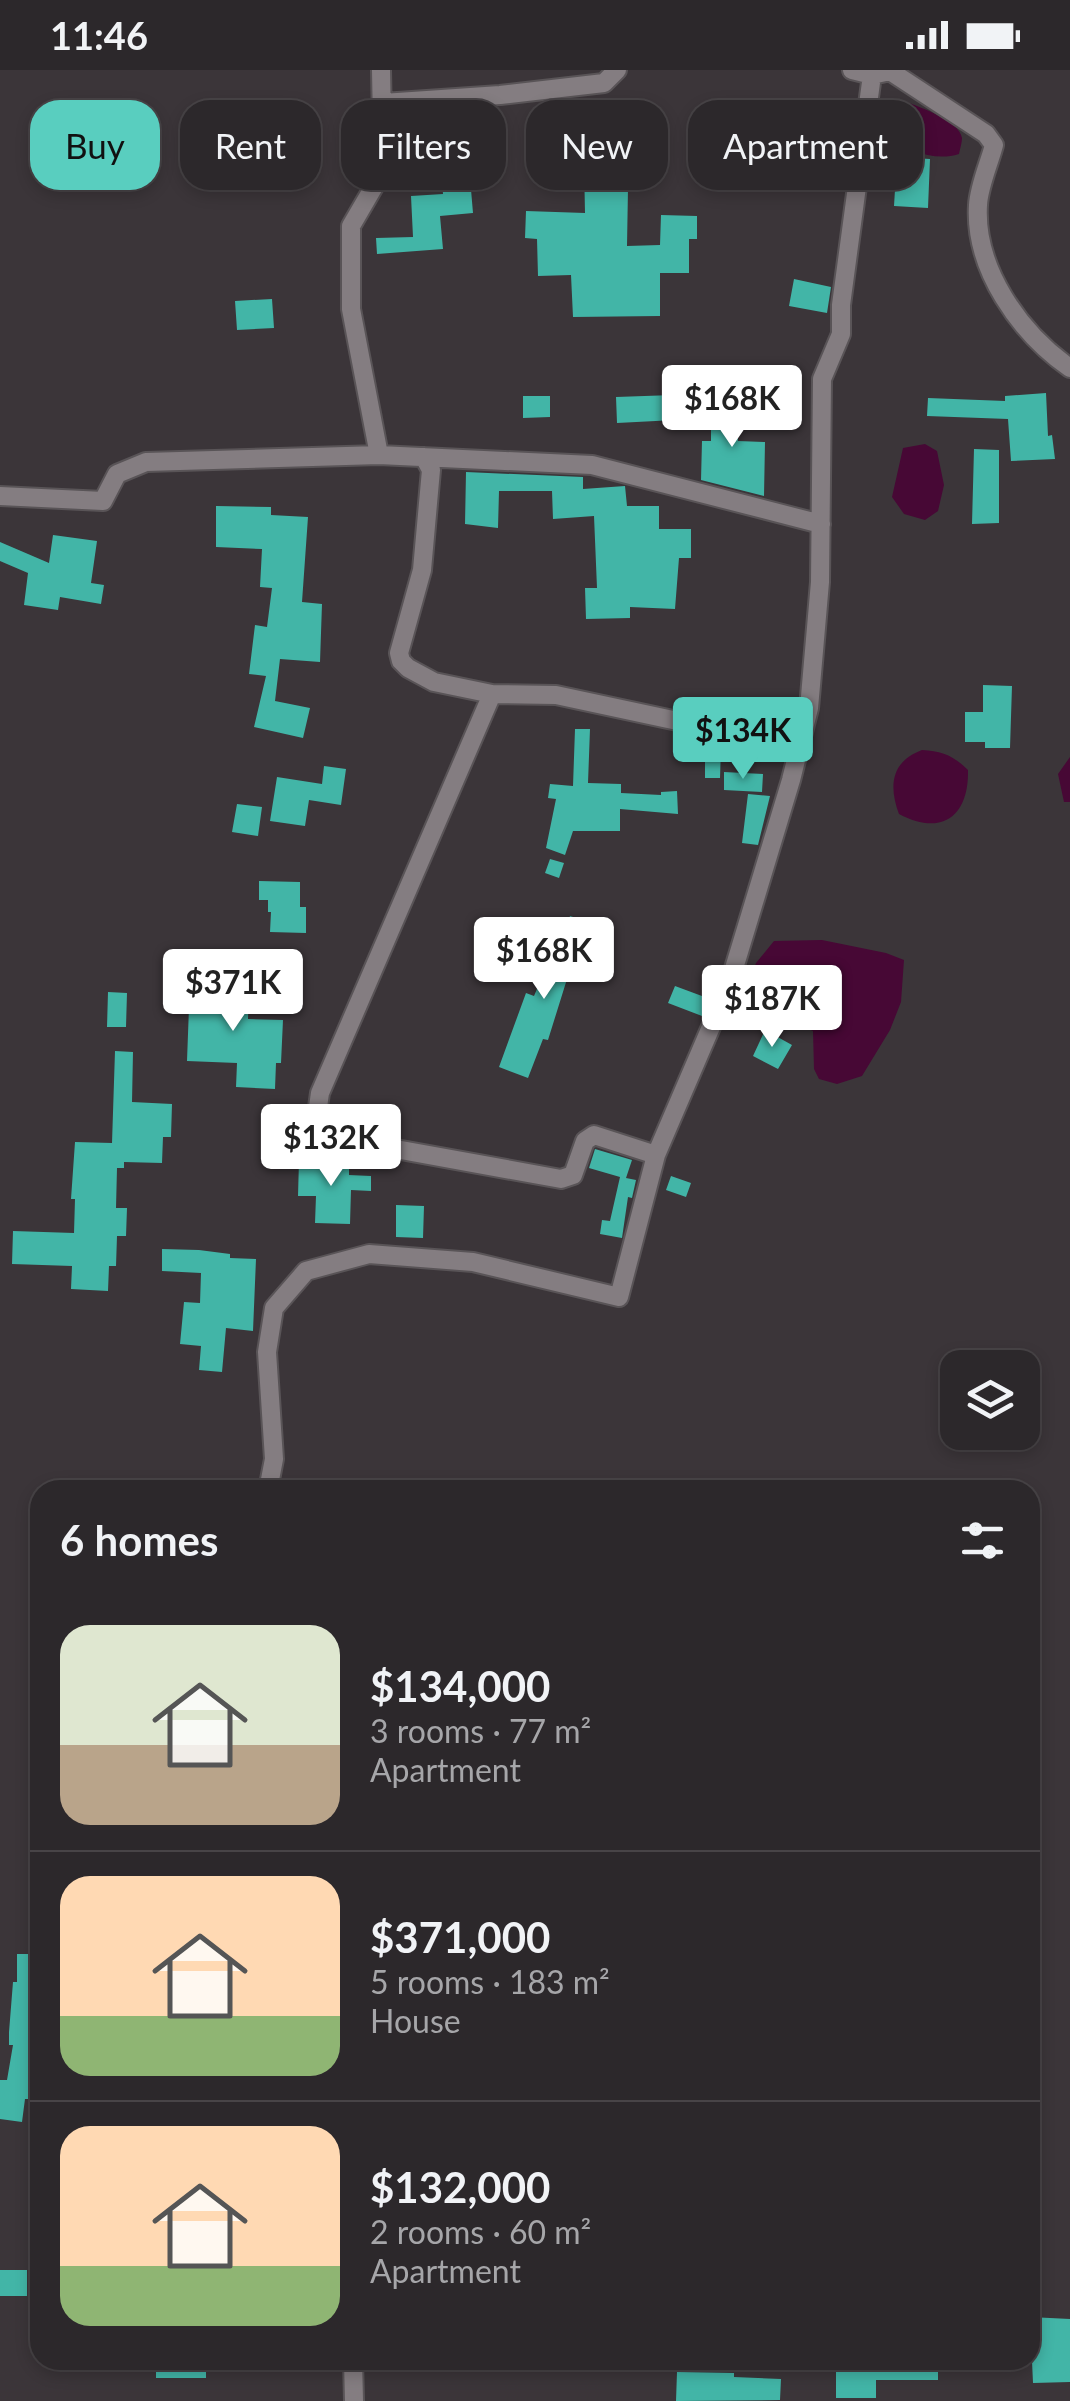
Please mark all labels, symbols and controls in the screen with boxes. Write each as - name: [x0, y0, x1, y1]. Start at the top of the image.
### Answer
- text: 11:46: [50, 12, 148, 58]
- chip: Buy: [30, 100, 160, 190]
- chip: Rent: [180, 100, 321, 190]
- chip: Filters: [341, 100, 506, 190]
- chip: New: [526, 100, 668, 190]
- chip: Apartment: [688, 100, 923, 190]
- pin: $168K: [662, 365, 802, 450]
- text: $168K: [684, 378, 780, 417]
- pin: $134K: [673, 697, 813, 782]
- text: $134K: [695, 710, 791, 749]
- pin: $168K: [474, 917, 614, 1002]
- text: $168K: [496, 930, 592, 969]
- pin: $371K: [163, 949, 303, 1034]
- text: $371K: [185, 962, 281, 1001]
- pin: $187K: [702, 965, 842, 1050]
- text: $187K: [724, 978, 820, 1017]
- pin: $132K: [261, 1104, 401, 1189]
- text: $132K: [283, 1117, 379, 1156]
- map controls: [940, 1350, 1040, 1450]
- button: layers: [940, 1350, 1040, 1450]
- icon: filters: [955, 1513, 1010, 1568]
- text: 6 homes: [60, 1515, 218, 1565]
- text: $134,000: [370, 1661, 550, 1711]
- icon: home: [140, 1665, 260, 1785]
- text: 3 rooms · 77 m²: [370, 1711, 591, 1750]
- text: Apartment: [370, 1750, 521, 1789]
- text: $371,000: [370, 1912, 550, 1962]
- icon: home: [140, 1916, 260, 2036]
- text: 5 rooms · 183 m²: [370, 1962, 610, 2001]
- text: House: [370, 2001, 461, 2040]
- text: $132,000: [370, 2162, 550, 2212]
- icon: home: [140, 2166, 260, 2286]
- text: 2 rooms · 60 m²: [370, 2212, 591, 2251]
- text: Apartment: [370, 2251, 521, 2290]

